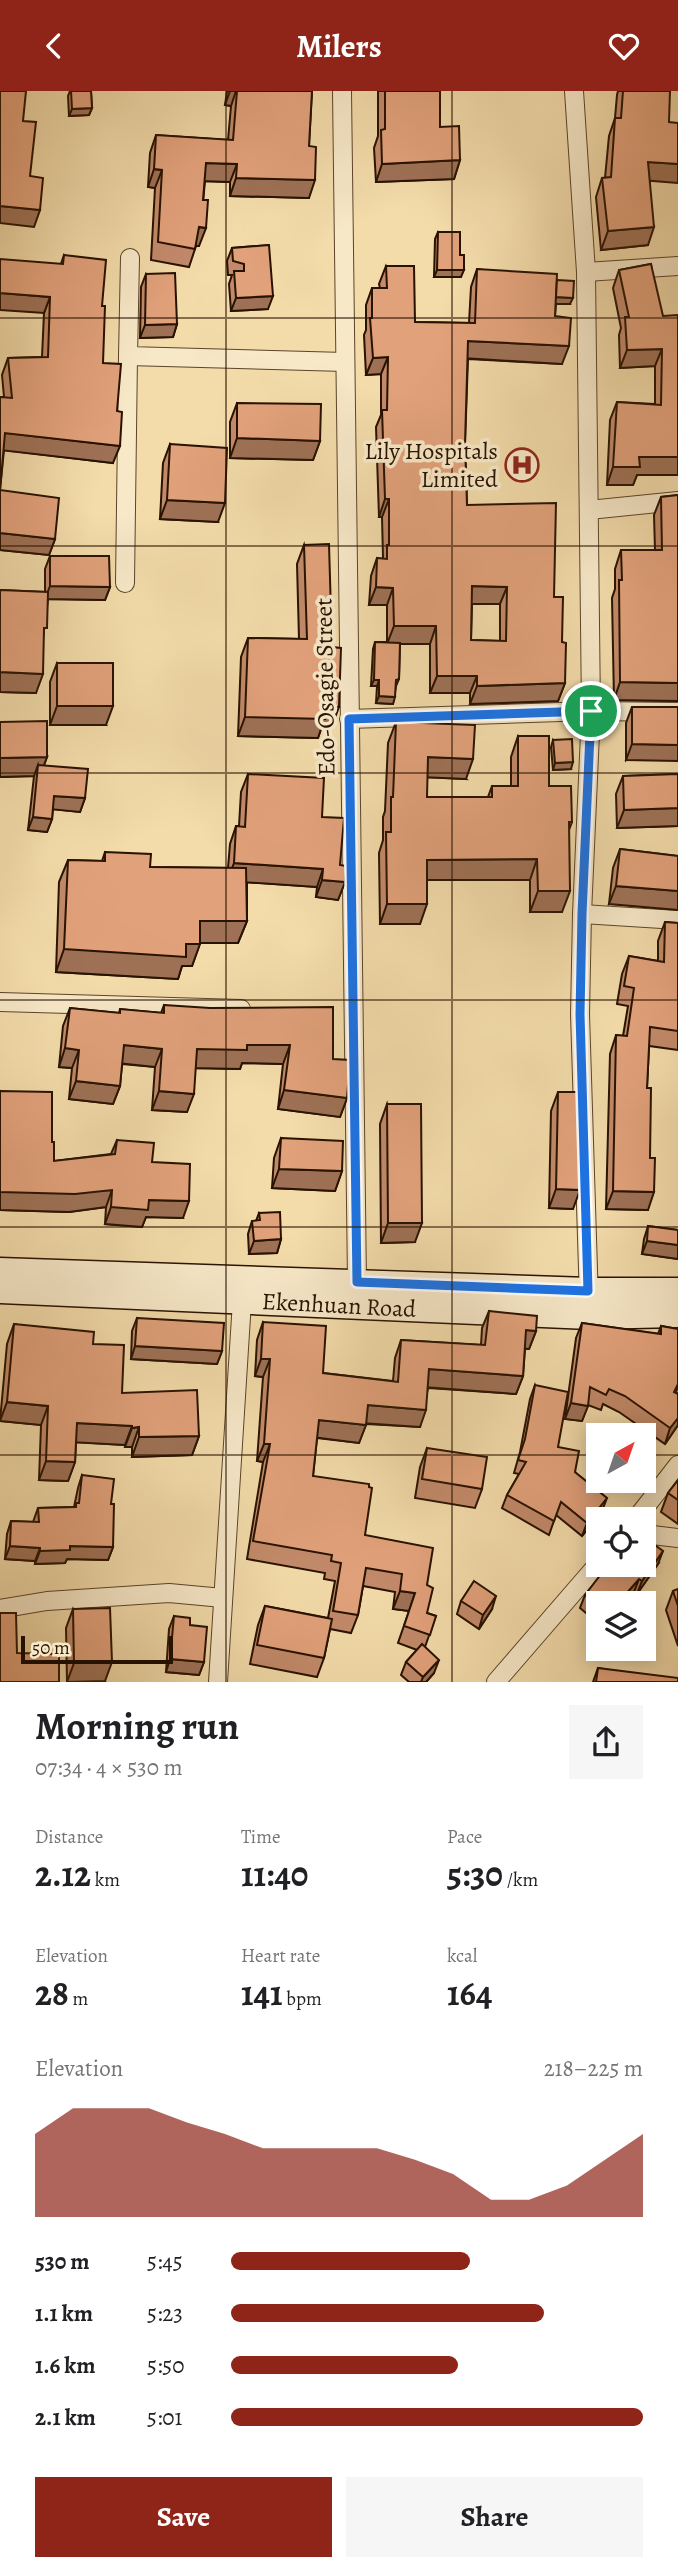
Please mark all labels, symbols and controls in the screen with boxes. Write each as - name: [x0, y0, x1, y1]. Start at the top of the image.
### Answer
- text: Milers: [296, 24, 382, 68]
- icon: back: [35, 27, 73, 65]
- icon: heart: [605, 27, 643, 65]
- place label: Lily Hospitals Limited: [364, 435, 498, 495]
- hospital icon: Lily Hospitals Limited: [503, 446, 541, 484]
- street label: Edo-Osagie Street: [307, 598, 343, 776]
- pin: [561, 681, 621, 741]
- icon: arrive: [572, 692, 610, 730]
- street label: Ekenhuan Road: [261, 1285, 417, 1325]
- north arrow: [586, 1423, 656, 1493]
- map controls: [586, 1423, 656, 1661]
- button: locate: [586, 1507, 656, 1577]
- button: layers: [586, 1591, 656, 1661]
- scale bar: [21, 1633, 173, 1665]
- text: 50 m: [32, 1635, 70, 1661]
- text: Morning run: [35, 1700, 239, 1752]
- button: share: [569, 1705, 643, 1779]
- text: 07:34 · 4 × 530 m: [35, 1752, 183, 1783]
- text: Distance: [35, 1824, 103, 1850]
- text: Time: [241, 1824, 280, 1850]
- text: Pace: [447, 1824, 482, 1850]
- text: 2.12: [35, 1850, 91, 1898]
- text: 11:40: [241, 1850, 308, 1898]
- text: 5:30: [447, 1850, 503, 1898]
- text: km: [91, 1867, 120, 1893]
- text: /km: [503, 1867, 538, 1893]
- text: Elevation: [35, 1943, 108, 1969]
- text: Heart rate: [241, 1943, 320, 1969]
- text: kcal: [447, 1943, 477, 1969]
- text: 28: [35, 1969, 69, 2017]
- text: 141: [241, 1969, 283, 2017]
- text: 164: [447, 1969, 492, 2017]
- text: m: [69, 1986, 88, 2012]
- text: bpm: [283, 1986, 322, 2012]
- text: Elevation: [35, 2053, 123, 2084]
- text: 218–225 m: [544, 2053, 643, 2084]
- text: 530 m: [35, 2246, 90, 2277]
- text: 5:45: [147, 2246, 183, 2277]
- text: 1.1 km: [35, 2298, 93, 2329]
- text: 5:23: [147, 2298, 183, 2329]
- text: 1.6 km: [35, 2350, 95, 2381]
- text: 5:50: [147, 2350, 185, 2381]
- text: 2.1 km: [35, 2402, 96, 2433]
- text: 5:01: [147, 2402, 183, 2433]
- button: Save: [35, 2477, 332, 2557]
- button: Share: [346, 2477, 643, 2557]

